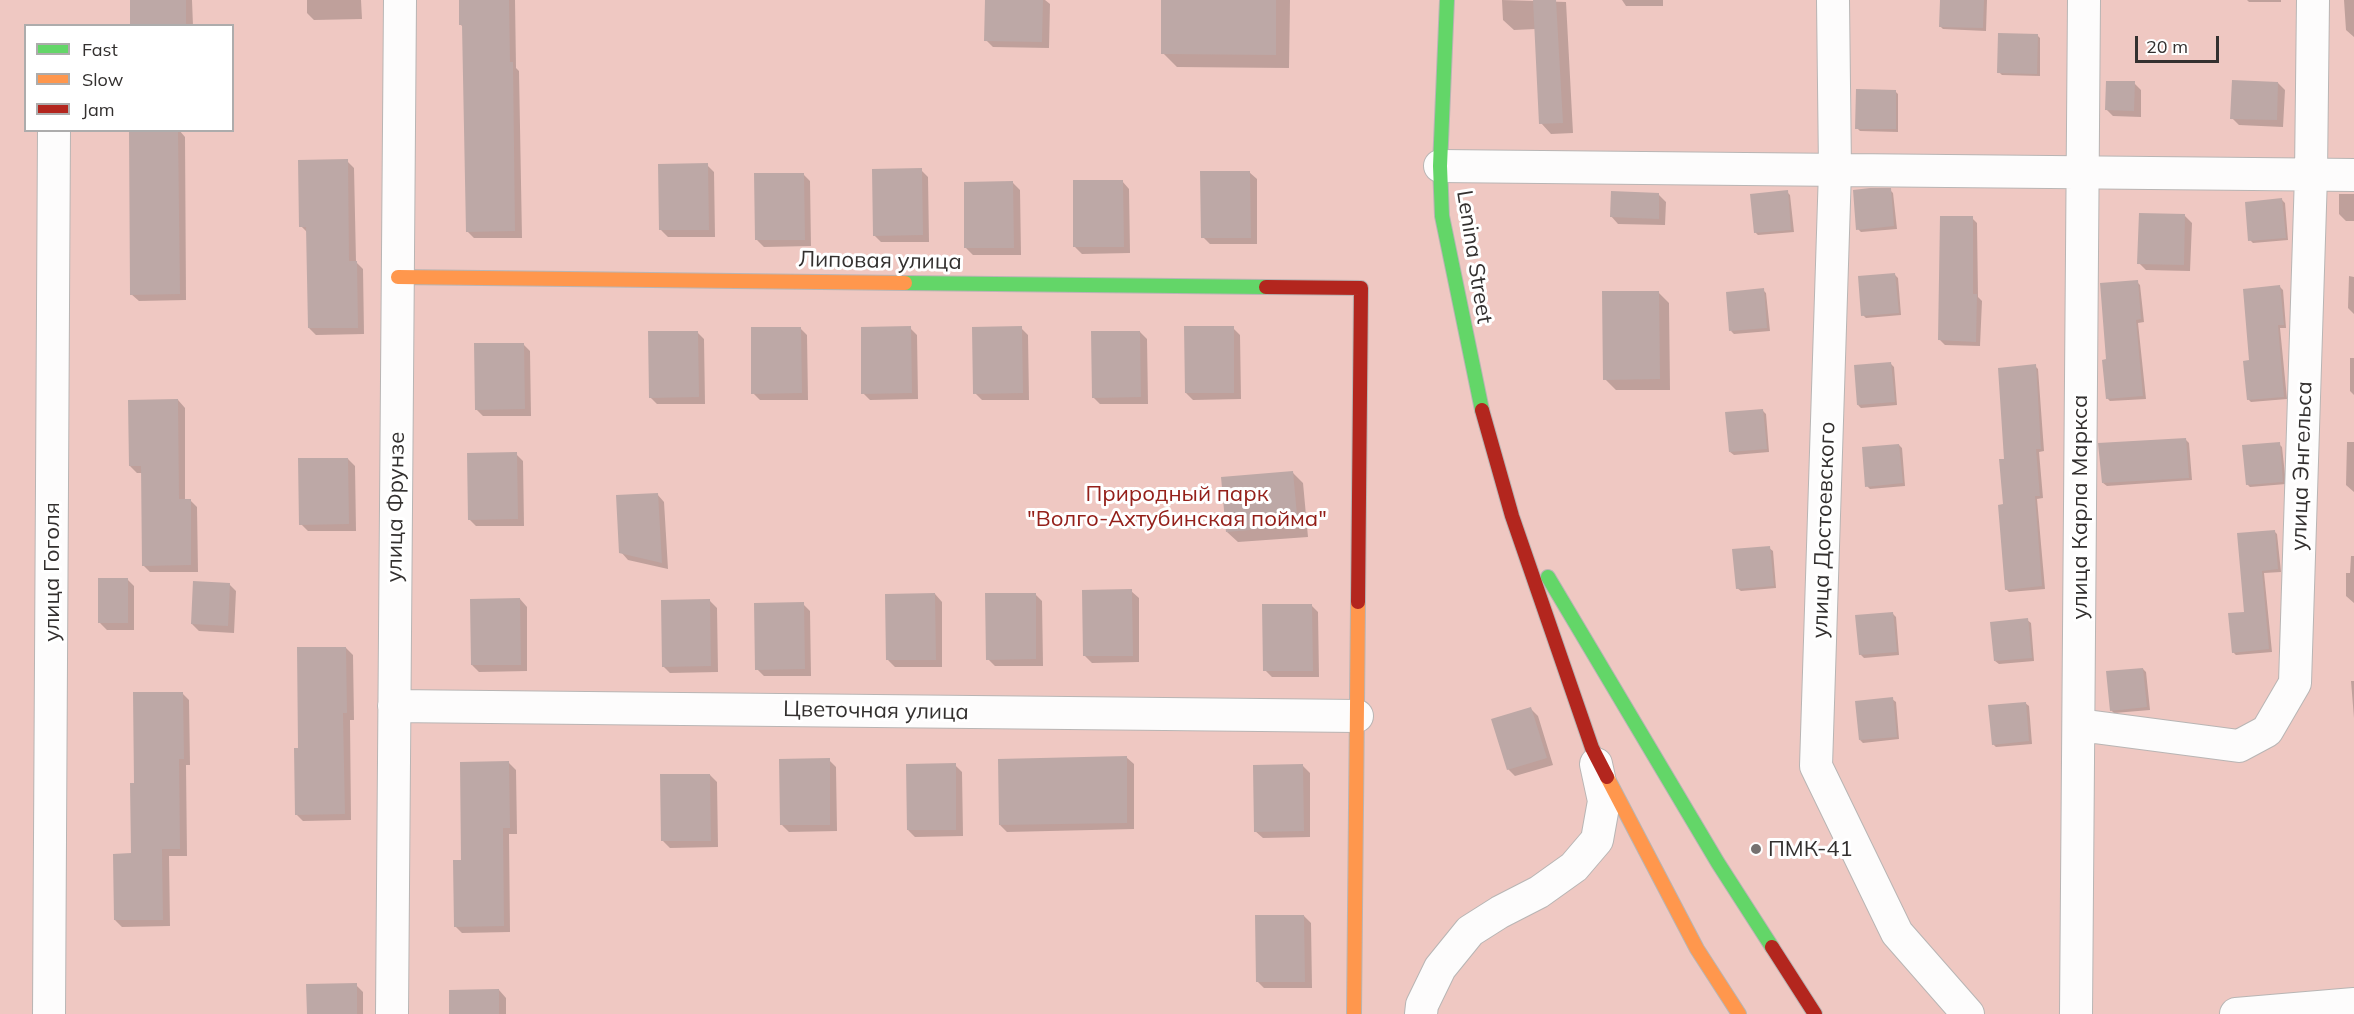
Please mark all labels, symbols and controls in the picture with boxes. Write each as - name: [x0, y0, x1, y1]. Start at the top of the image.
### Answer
- legend: [24, 24, 234, 132]
- scale bar: [2138, 24, 2222, 62]
- text: 20 m: [2146, 35, 2188, 58]
- text: Fast: [82, 38, 118, 61]
- text: Slow: [82, 68, 123, 91]
- text: Jam: [82, 98, 115, 121]
- street label: Lenina Street: [1450, 188, 1498, 326]
- street label: Липовая улица: [798, 246, 962, 276]
- street label: улица Энгельса: [2286, 381, 2318, 551]
- street label: улица Карла Маркса: [2067, 394, 2093, 620]
- street label: улица Достоевского: [1807, 421, 1841, 639]
- street label: улица Фрунзе: [381, 431, 411, 583]
- park label: Природный парк "Волго-Ахтубинская пойма": [1027, 481, 1327, 532]
- street label: улица Гоголя: [39, 502, 65, 642]
- street label: Цветочная улица: [783, 696, 969, 726]
- place label: ПМК-41: [1768, 836, 1853, 862]
- marker: ПМК-41: [1749, 842, 1763, 856]

